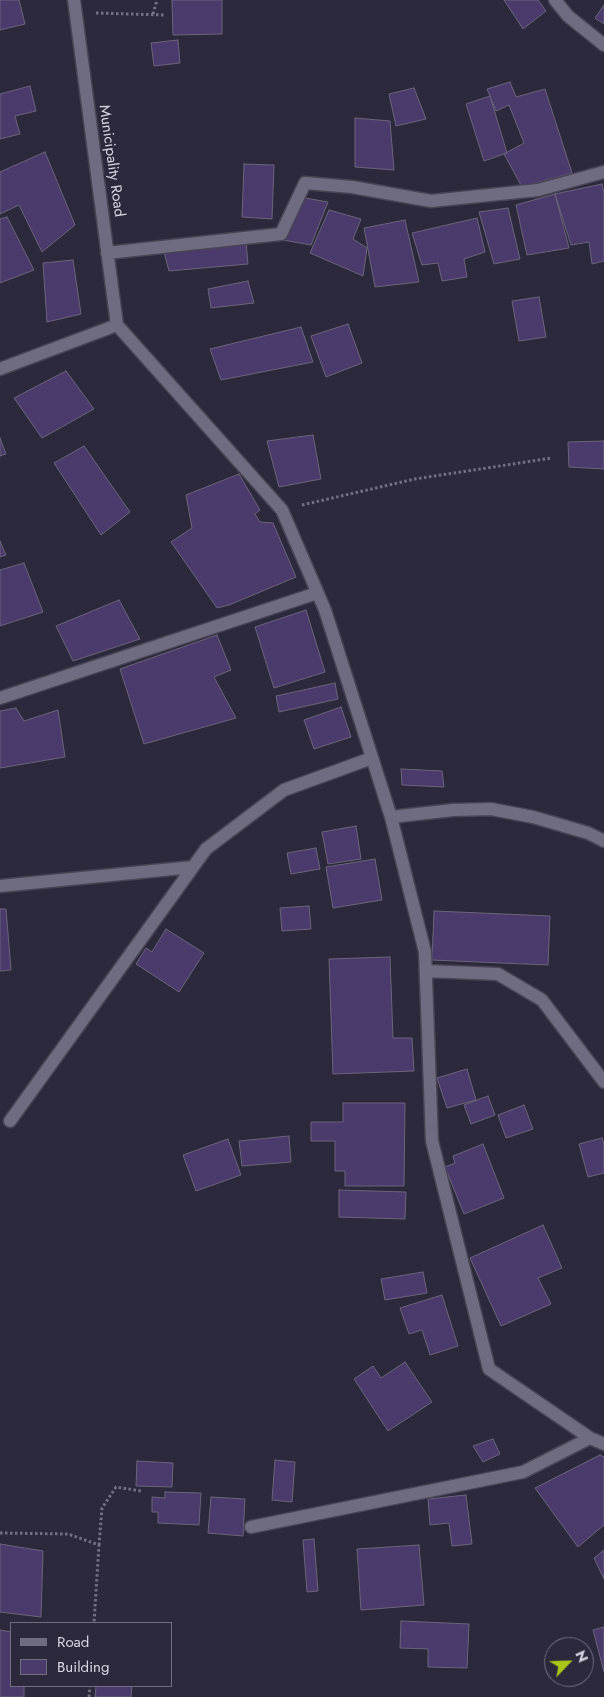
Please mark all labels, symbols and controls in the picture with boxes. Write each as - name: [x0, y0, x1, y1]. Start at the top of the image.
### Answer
- street label: Municipality Road: [94, 104, 128, 218]
- legend: [10, 1622, 172, 1687]
- text: Road: [57, 1631, 89, 1653]
- north arrow: [544, 1637, 594, 1687]
- text: N: [570, 1647, 593, 1665]
- text: Building: [57, 1656, 109, 1678]

